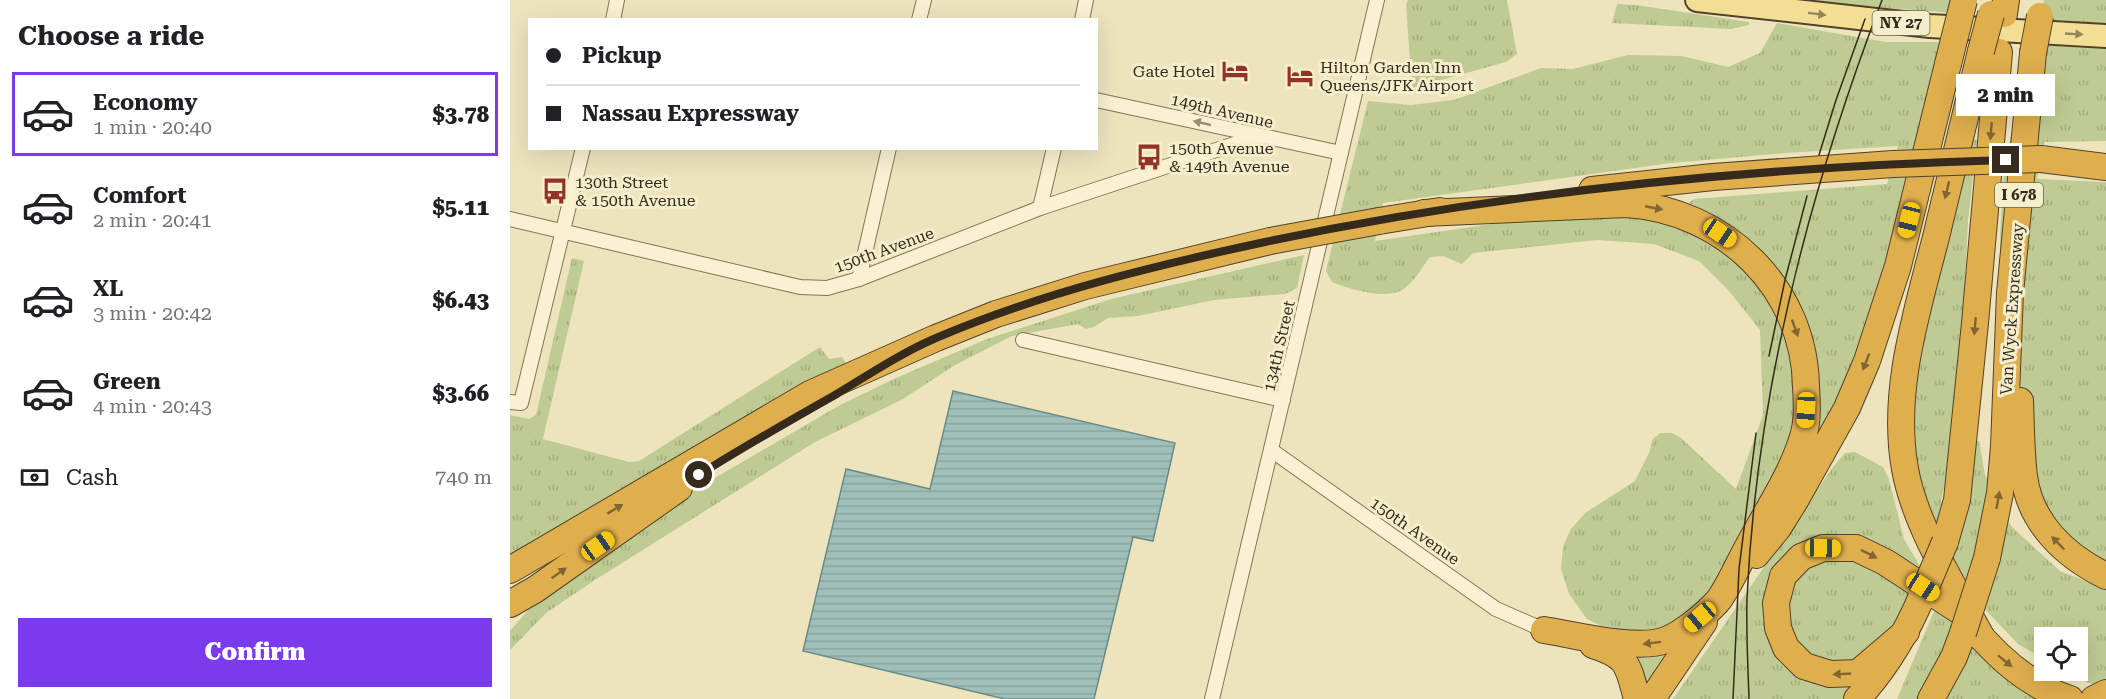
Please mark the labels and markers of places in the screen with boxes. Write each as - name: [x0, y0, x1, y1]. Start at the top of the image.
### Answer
- hotel icon: Gate Hotel: [1220, 56, 1250, 86]
- place label: Hilton Garden Inn Queens/JFK Airport: [1320, 58, 1473, 95]
- hotel icon: Hilton Garden Inn Queens/JFK Airport: [1285, 61, 1315, 91]
- place label: Gate Hotel: [1133, 62, 1215, 81]
- place label: 150th Avenue & 149th Avenue: [1169, 139, 1290, 176]
- bus stop icon: 150th Avenue & 149th Avenue: [1134, 142, 1164, 172]
- place label: 130th Street & 150th Avenue: [575, 173, 696, 210]
- bus stop icon: 130th Street & 150th Avenue: [540, 176, 570, 206]

